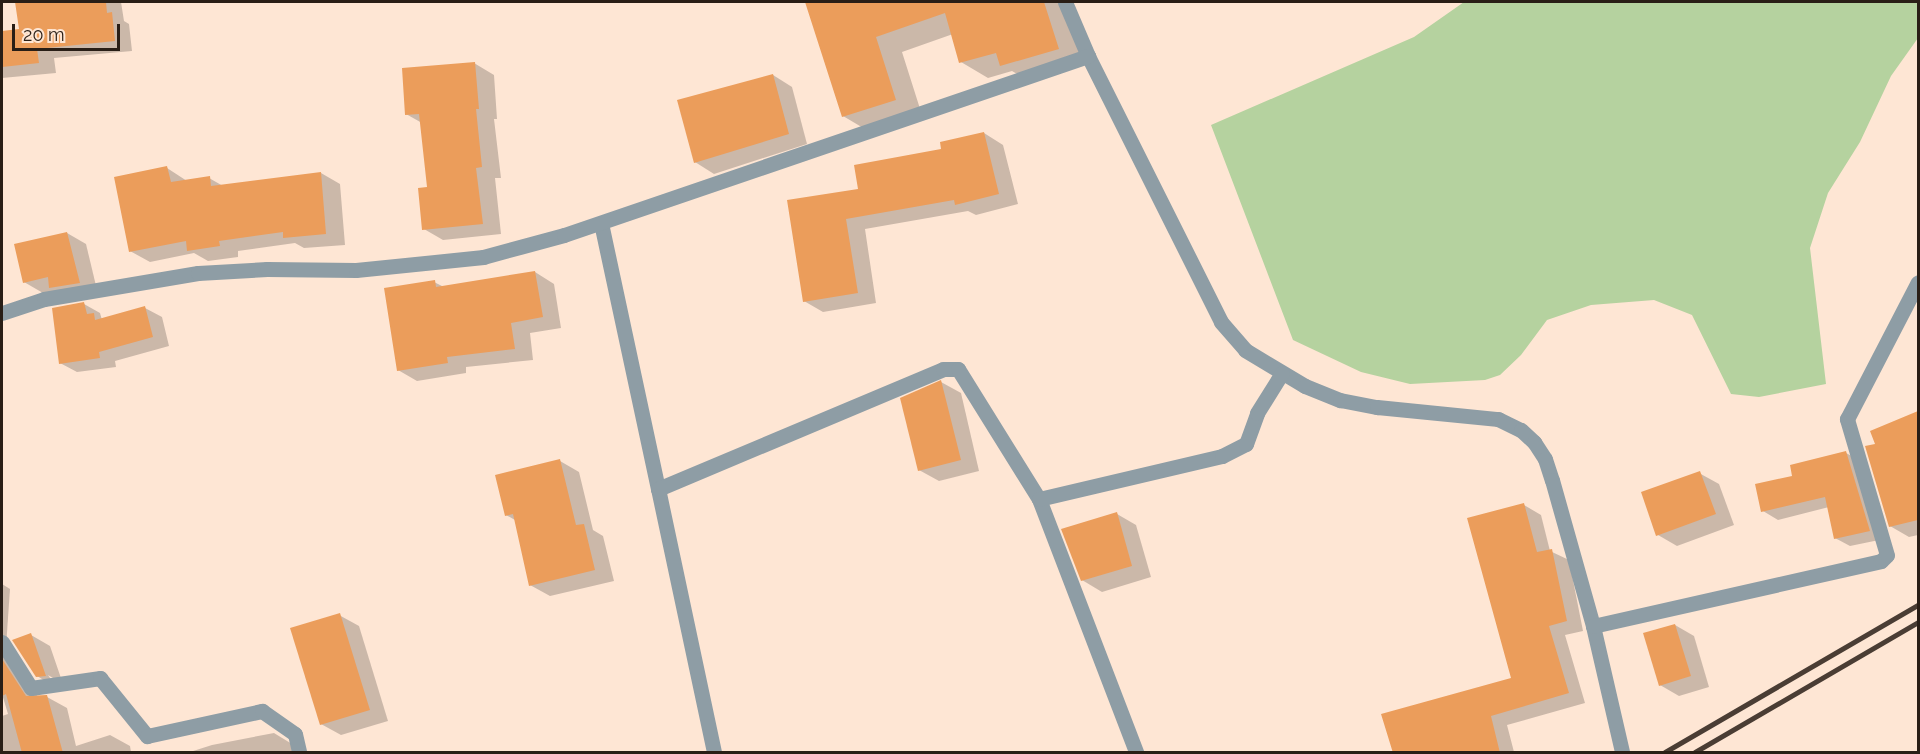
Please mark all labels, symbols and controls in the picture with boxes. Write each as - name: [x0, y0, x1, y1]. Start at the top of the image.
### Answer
- scale bar: [15, 12, 123, 50]
- text: 20 m: [23, 24, 65, 45]

